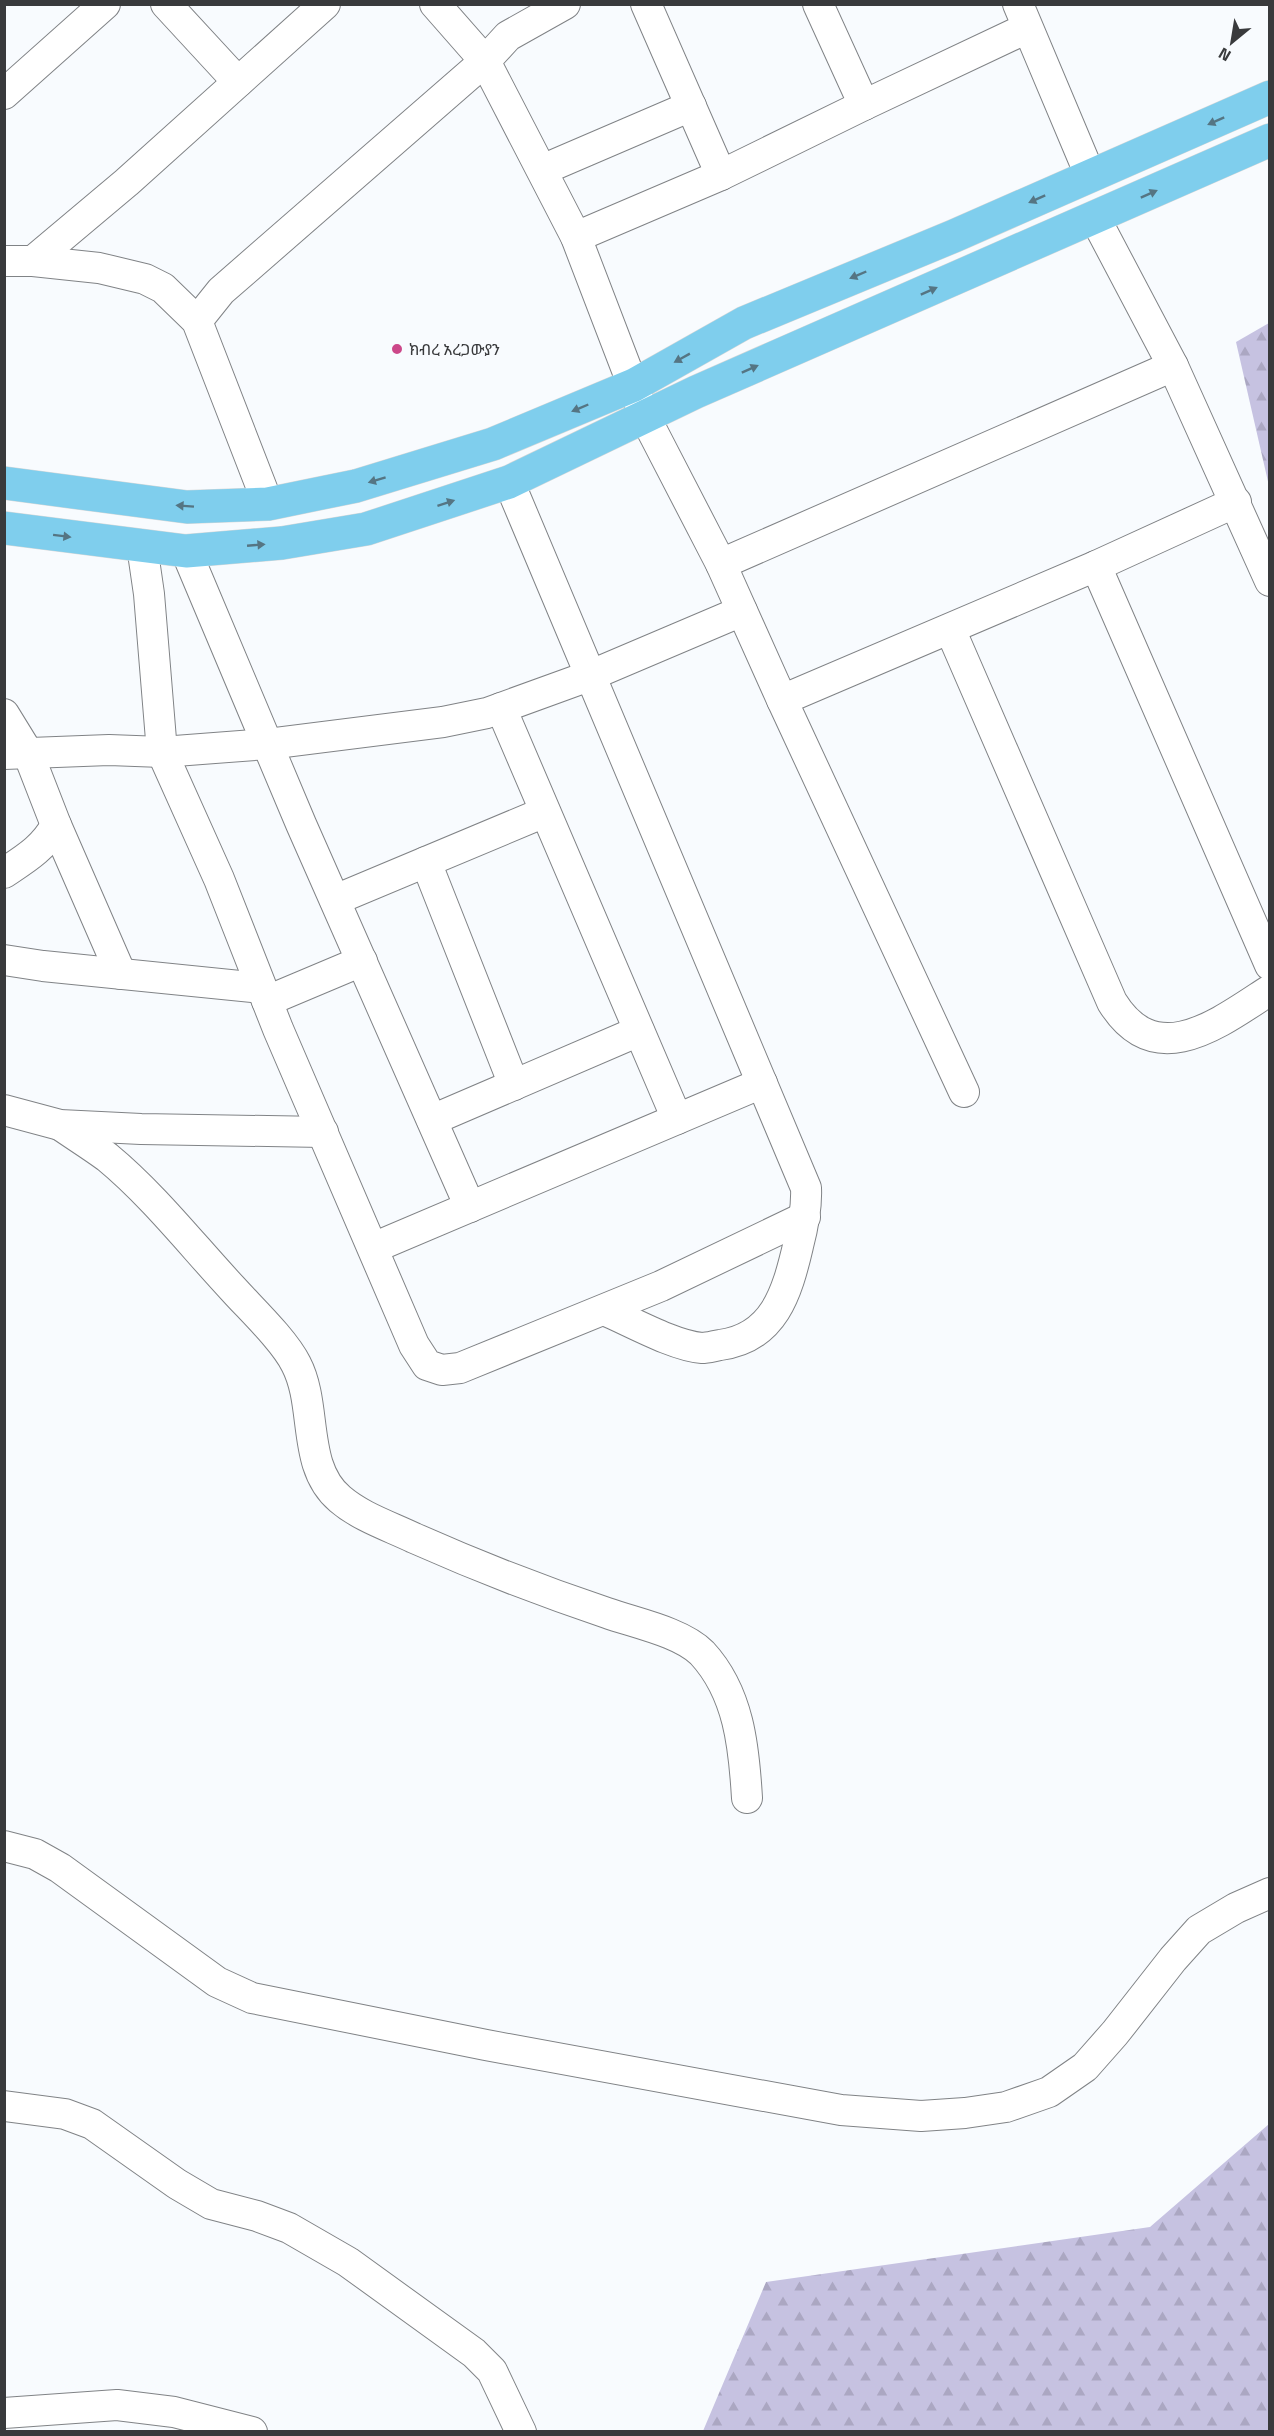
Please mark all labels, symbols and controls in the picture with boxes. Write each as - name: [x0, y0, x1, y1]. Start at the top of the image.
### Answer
- north arrow: [1202, 12, 1262, 72]
- text: N: [1214, 42, 1235, 68]
- one-way arrow: [1207, 116, 1225, 126]
- one-way arrow: [1140, 189, 1157, 198]
- one-way arrow: [1029, 194, 1046, 203]
- one-way arrow: [849, 271, 867, 281]
- one-way arrow: [920, 286, 938, 296]
- place label: ክብረ አረጋውያን: [409, 337, 500, 361]
- marker: ክብረ አረጋውያን: [390, 342, 404, 356]
- one-way arrow: [673, 353, 690, 363]
- one-way arrow: [741, 364, 759, 373]
- one-way arrow: [571, 403, 589, 413]
- one-way arrow: [368, 476, 386, 485]
- one-way arrow: [437, 498, 455, 507]
- one-way arrow: [175, 501, 194, 511]
- one-way arrow: [53, 531, 72, 541]
- one-way arrow: [247, 540, 266, 550]

